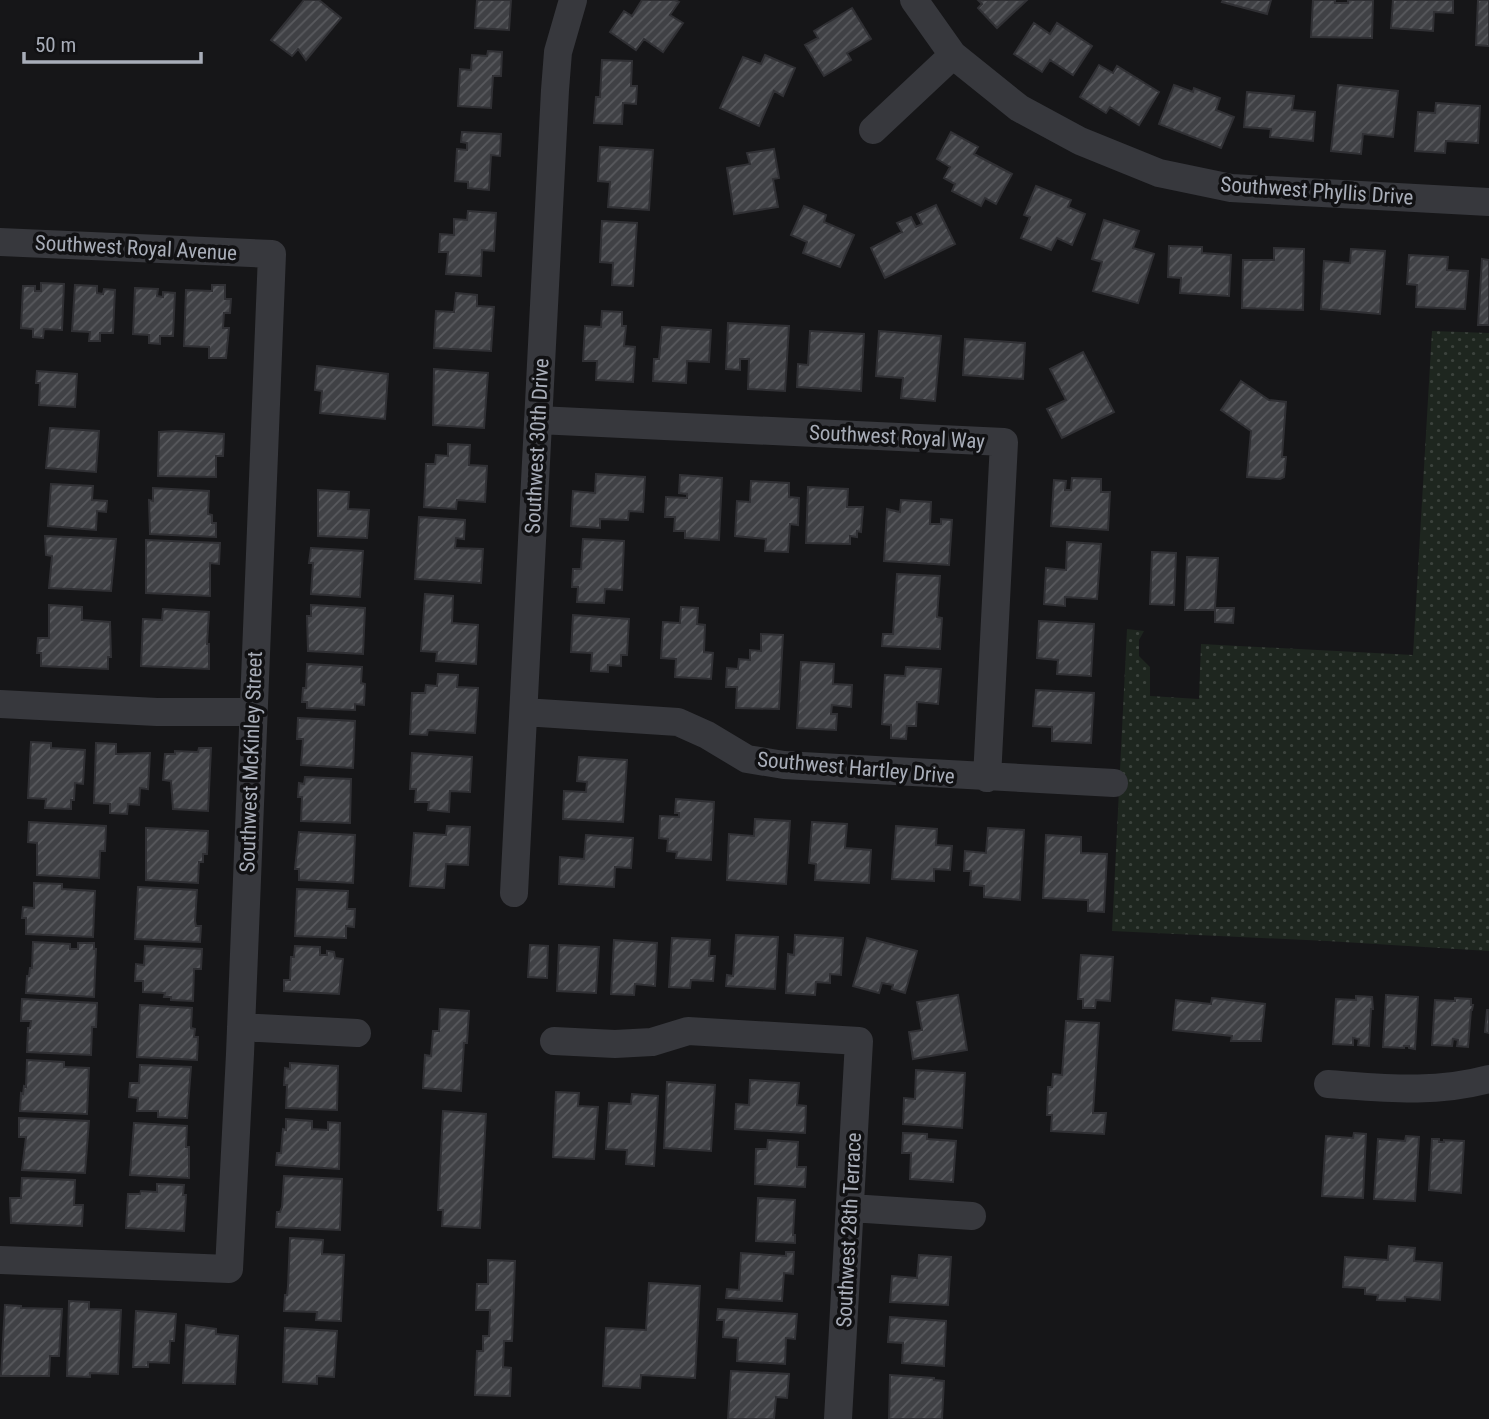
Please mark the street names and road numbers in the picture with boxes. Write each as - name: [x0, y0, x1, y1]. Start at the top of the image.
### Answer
- street label: Southwest Phyllis Drive: [1220, 172, 1414, 210]
- street label: Southwest Royal Avenue: [34, 231, 238, 265]
- street label: Southwest 30th Drive: [520, 357, 554, 534]
- street label: Southwest Royal Way: [808, 420, 986, 454]
- street label: Southwest McKinley Street: [235, 651, 267, 873]
- street label: Southwest Hartley Drive: [756, 747, 956, 789]
- street label: Southwest 28th Terrace: [832, 1132, 866, 1328]

